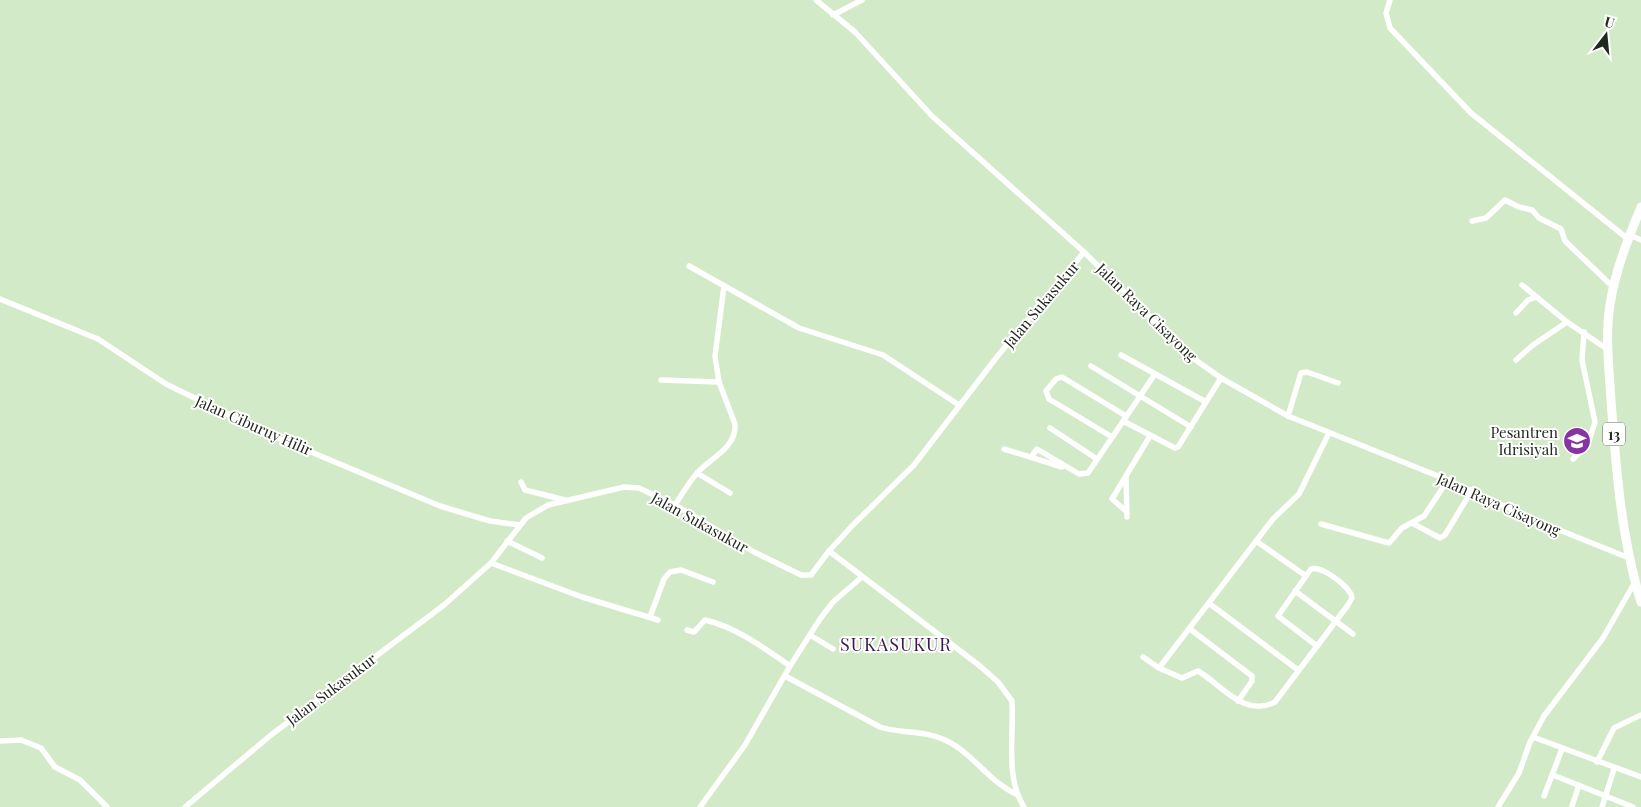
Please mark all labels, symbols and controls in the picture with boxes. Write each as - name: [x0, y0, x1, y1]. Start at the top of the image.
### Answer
- north arrow: [1581, 10, 1631, 60]
- text: U: [1602, 12, 1617, 33]
- street label: Jalan Sukasukur: [998, 256, 1084, 353]
- street label: Jalan Raya Cisayong: [1091, 258, 1202, 366]
- street label: Jalan Ciburuy Hilir: [192, 390, 316, 460]
- place label: Pesantren Idrisiyah: [1490, 422, 1558, 459]
- road number: 13: [1603, 422, 1625, 446]
- school or university icon: Pesantren Idrisiyah: [1562, 426, 1592, 456]
- street label: Jalan Raya Cisayong: [1433, 467, 1564, 540]
- street label: Jalan Sukasukur: [647, 487, 752, 557]
- district label: SUKASUKUR: [840, 632, 952, 656]
- street label: Jalan Sukasukur: [281, 648, 380, 730]

